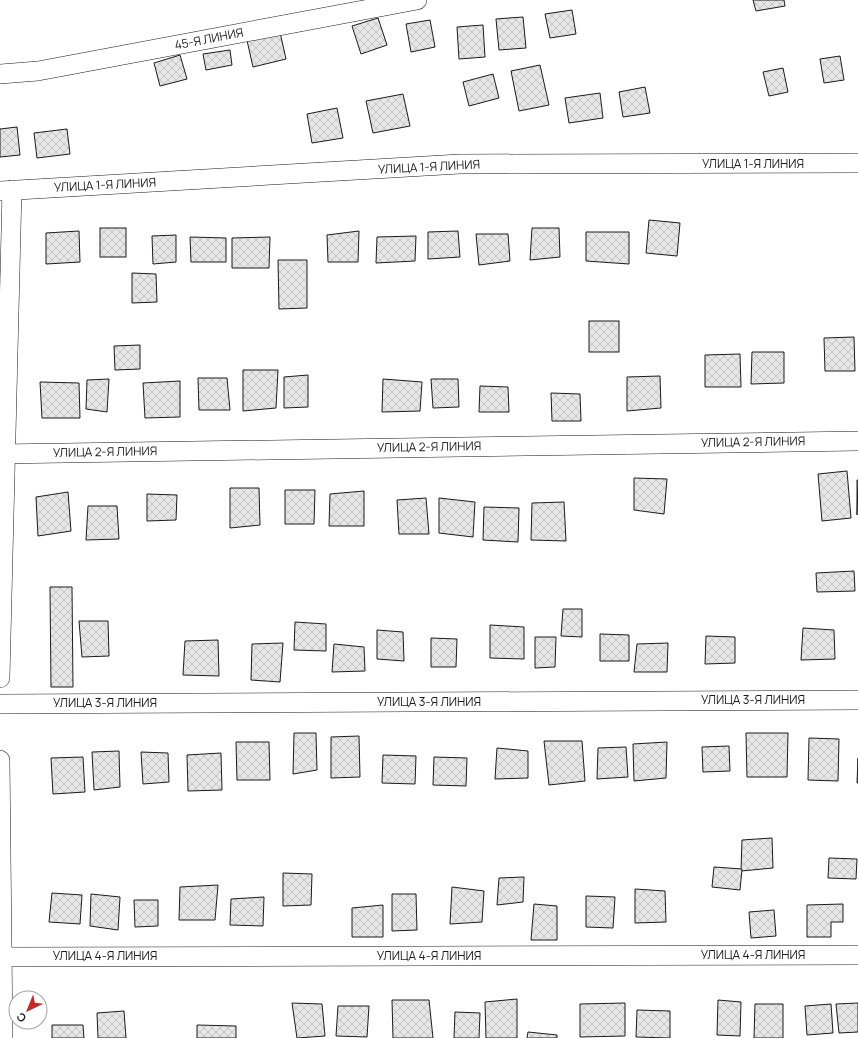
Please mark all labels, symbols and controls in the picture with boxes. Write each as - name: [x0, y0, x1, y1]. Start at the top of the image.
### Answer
- street label: 45-Я ЛИНИЯ: [173, 24, 245, 53]
- street label: УЛИЦА 1-Я ЛИНИЯ: [378, 155, 480, 178]
- street label: УЛИЦА 1-Я ЛИНИЯ: [702, 155, 804, 172]
- street label: УЛИЦА 1-Я ЛИНИЯ: [54, 173, 156, 196]
- street label: УЛИЦА 2-Я ЛИНИЯ: [701, 432, 805, 451]
- street label: УЛИЦА 2-Я ЛИНИЯ: [377, 437, 481, 456]
- street label: УЛИЦА 2-Я ЛИНИЯ: [53, 442, 157, 461]
- street label: УЛИЦА 3-Я ЛИНИЯ: [701, 691, 805, 708]
- street label: УЛИЦА 3-Я ЛИНИЯ: [377, 693, 481, 710]
- street label: УЛИЦА 3-Я ЛИНИЯ: [53, 694, 157, 711]
- street label: УЛИЦА 4-Я ЛИНИЯ: [701, 946, 805, 963]
- street label: УЛИЦА 4-Я ЛИНИЯ: [53, 947, 157, 964]
- street label: УЛИЦА 4-Я ЛИНИЯ: [377, 947, 481, 964]
- north arrow: [8, 990, 48, 1030]
- text: С: [13, 1009, 29, 1026]

